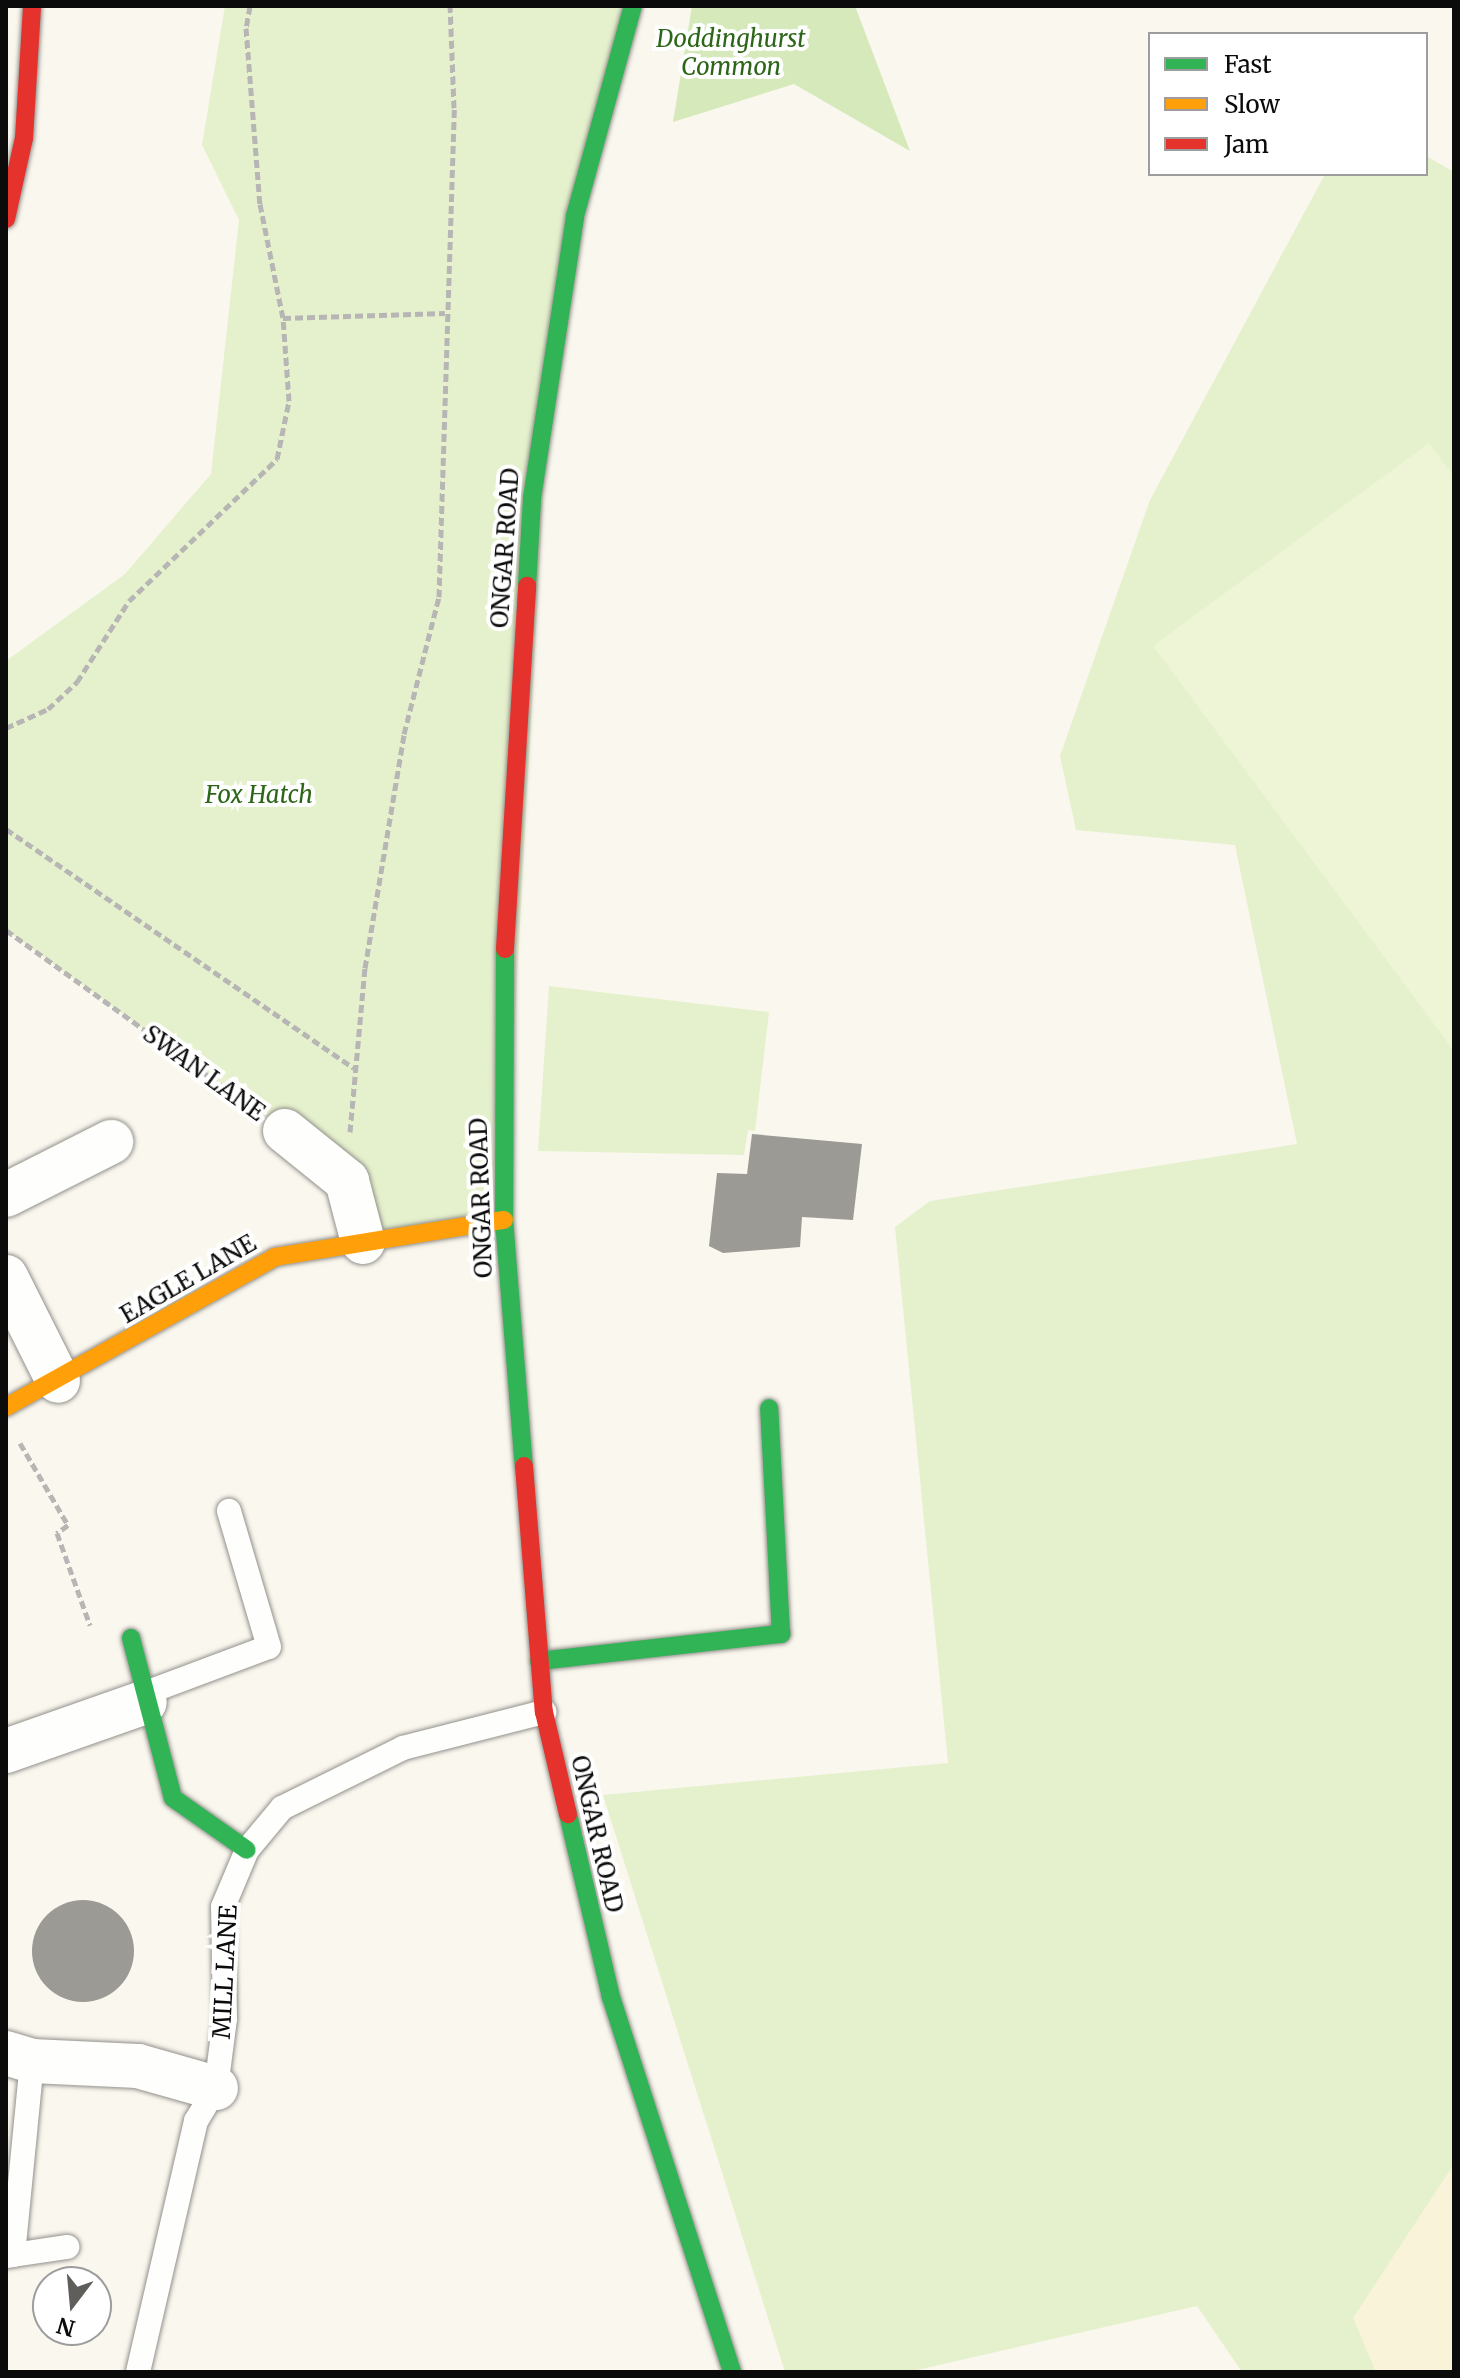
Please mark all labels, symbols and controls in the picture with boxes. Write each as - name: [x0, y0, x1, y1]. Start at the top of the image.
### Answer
- park label: Doddinghurst Common: [656, 25, 806, 81]
- legend: [1148, 32, 1428, 176]
- text: Fast: [1224, 49, 1272, 80]
- text: Slow: [1224, 89, 1280, 120]
- text: Jam: [1224, 129, 1269, 160]
- street label: ONGAR ROAD: [485, 467, 525, 629]
- park label: Fox Hatch: [205, 781, 313, 809]
- street label: SWAN LANE: [137, 1019, 271, 1127]
- street label: ONGAR ROAD: [464, 1117, 498, 1279]
- street label: EAGLE LANE: [115, 1229, 261, 1329]
- street label: ONGAR ROAD: [565, 1753, 629, 1915]
- street label: MILL LANE: [207, 1904, 243, 2040]
- north arrow: [32, 2266, 112, 2346]
- text: N: [54, 2311, 78, 2343]

